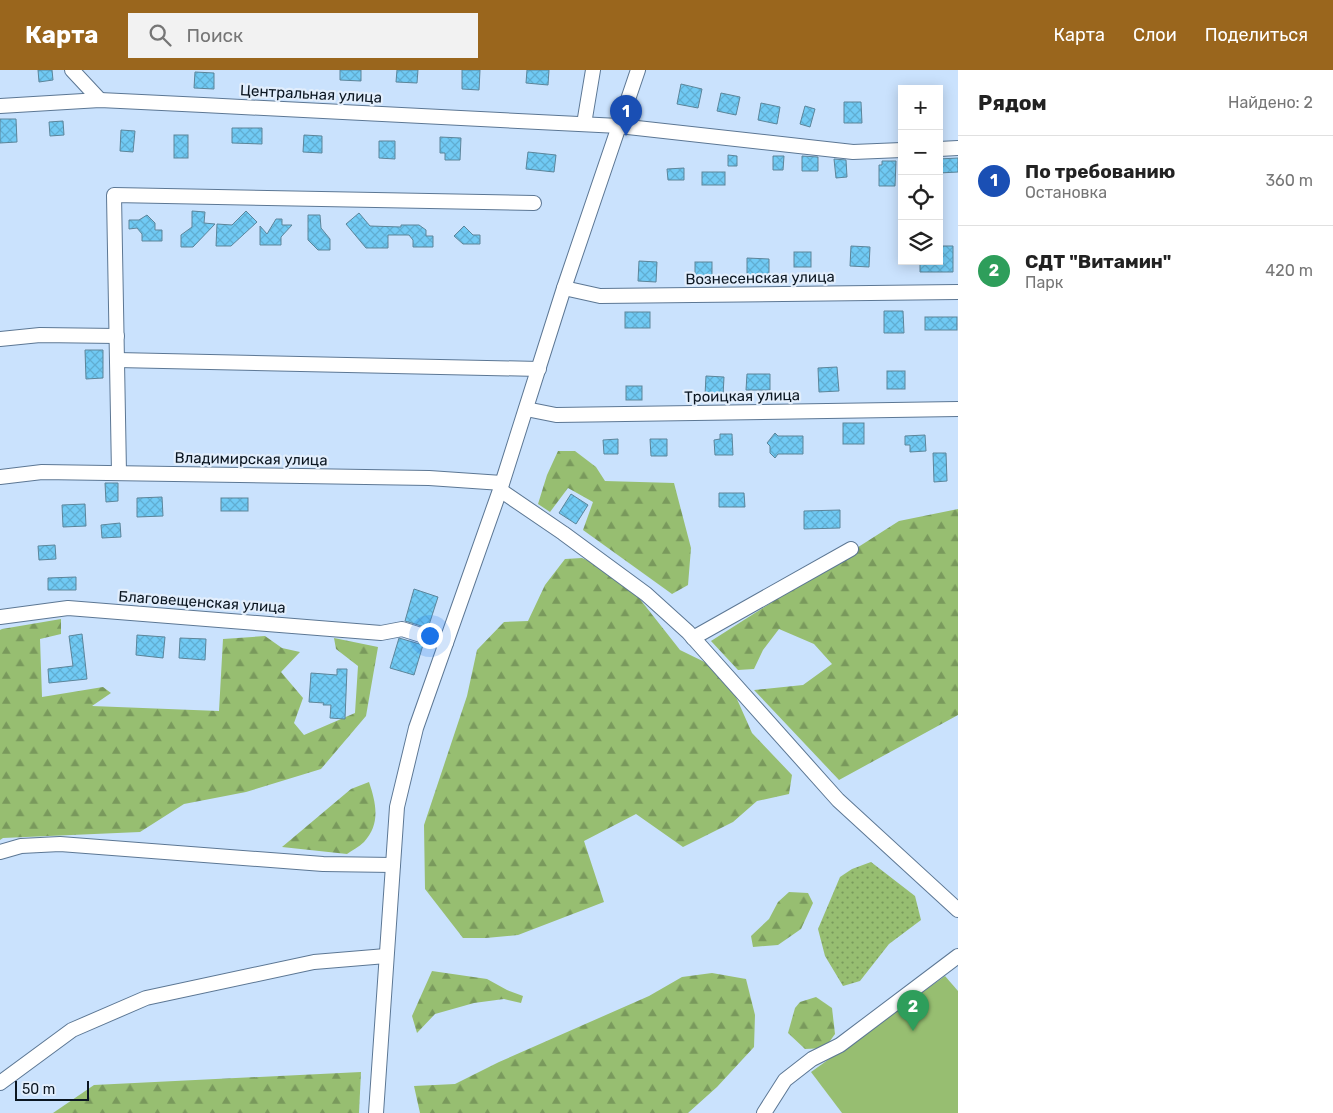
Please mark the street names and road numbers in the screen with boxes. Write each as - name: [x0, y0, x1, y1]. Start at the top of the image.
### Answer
- street label: Центральная улица: [240, 81, 382, 107]
- street label: Вознесенская улица: [685, 268, 835, 288]
- street label: Троицкая улица: [684, 386, 800, 406]
- street label: Владимирская улица: [174, 449, 328, 469]
- street label: Благовещенская улица: [118, 587, 286, 617]

